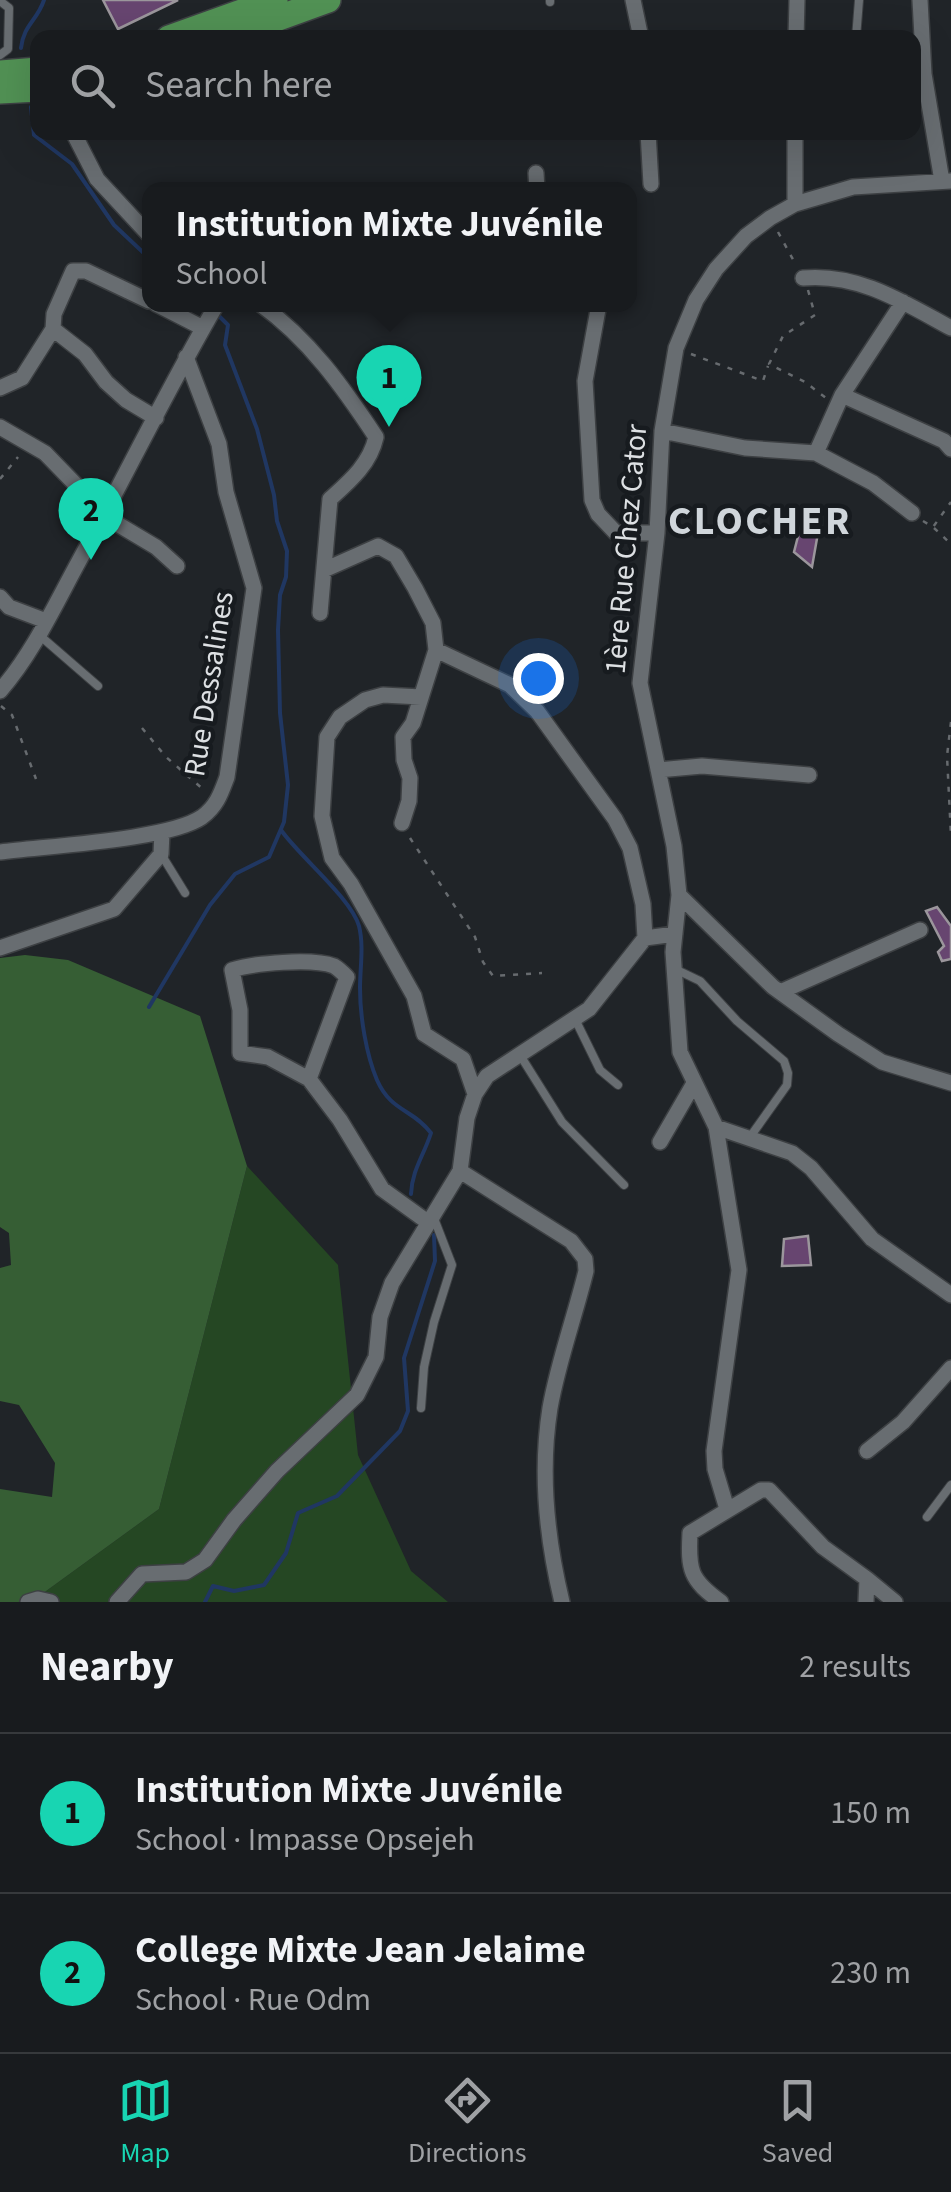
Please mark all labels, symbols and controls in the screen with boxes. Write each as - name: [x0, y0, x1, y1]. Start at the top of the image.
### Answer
- search box: [30, 30, 921, 140]
- icon: search: [65, 58, 120, 113]
- text: Search here: [145, 58, 332, 112]
- popup: [142, 182, 637, 312]
- text: Institution Mixte Juvénile: [176, 197, 603, 251]
- text: School: [176, 251, 267, 297]
- pin: 1: [356, 344, 422, 427]
- street label: 1ère Rue Chez Cator: [594, 422, 658, 676]
- pin: 2: [58, 478, 124, 560]
- district label: CLOCHER: [668, 493, 852, 550]
- street label: Rue Dessalines: [173, 588, 245, 780]
- your location: [513, 653, 564, 704]
- text: Nearby: [40, 1637, 174, 1697]
- text: 2 results: [799, 1644, 911, 1690]
- text: Institution Mixte Juvénile: [135, 1763, 563, 1817]
- text: 1: [64, 1790, 81, 1836]
- text: 150 m: [830, 1790, 911, 1836]
- text: School · Impasse Opsejeh: [135, 1817, 475, 1863]
- text: College Mixte Jean Jelaime: [135, 1923, 586, 1977]
- text: 2: [64, 1950, 81, 1996]
- text: 230 m: [830, 1950, 911, 1996]
- text: School · Rue Odm: [135, 1977, 371, 2023]
- tab: Map: [118, 2073, 173, 2173]
- tab: Directions: [408, 2073, 527, 2173]
- tab: Saved: [762, 2073, 833, 2173]

